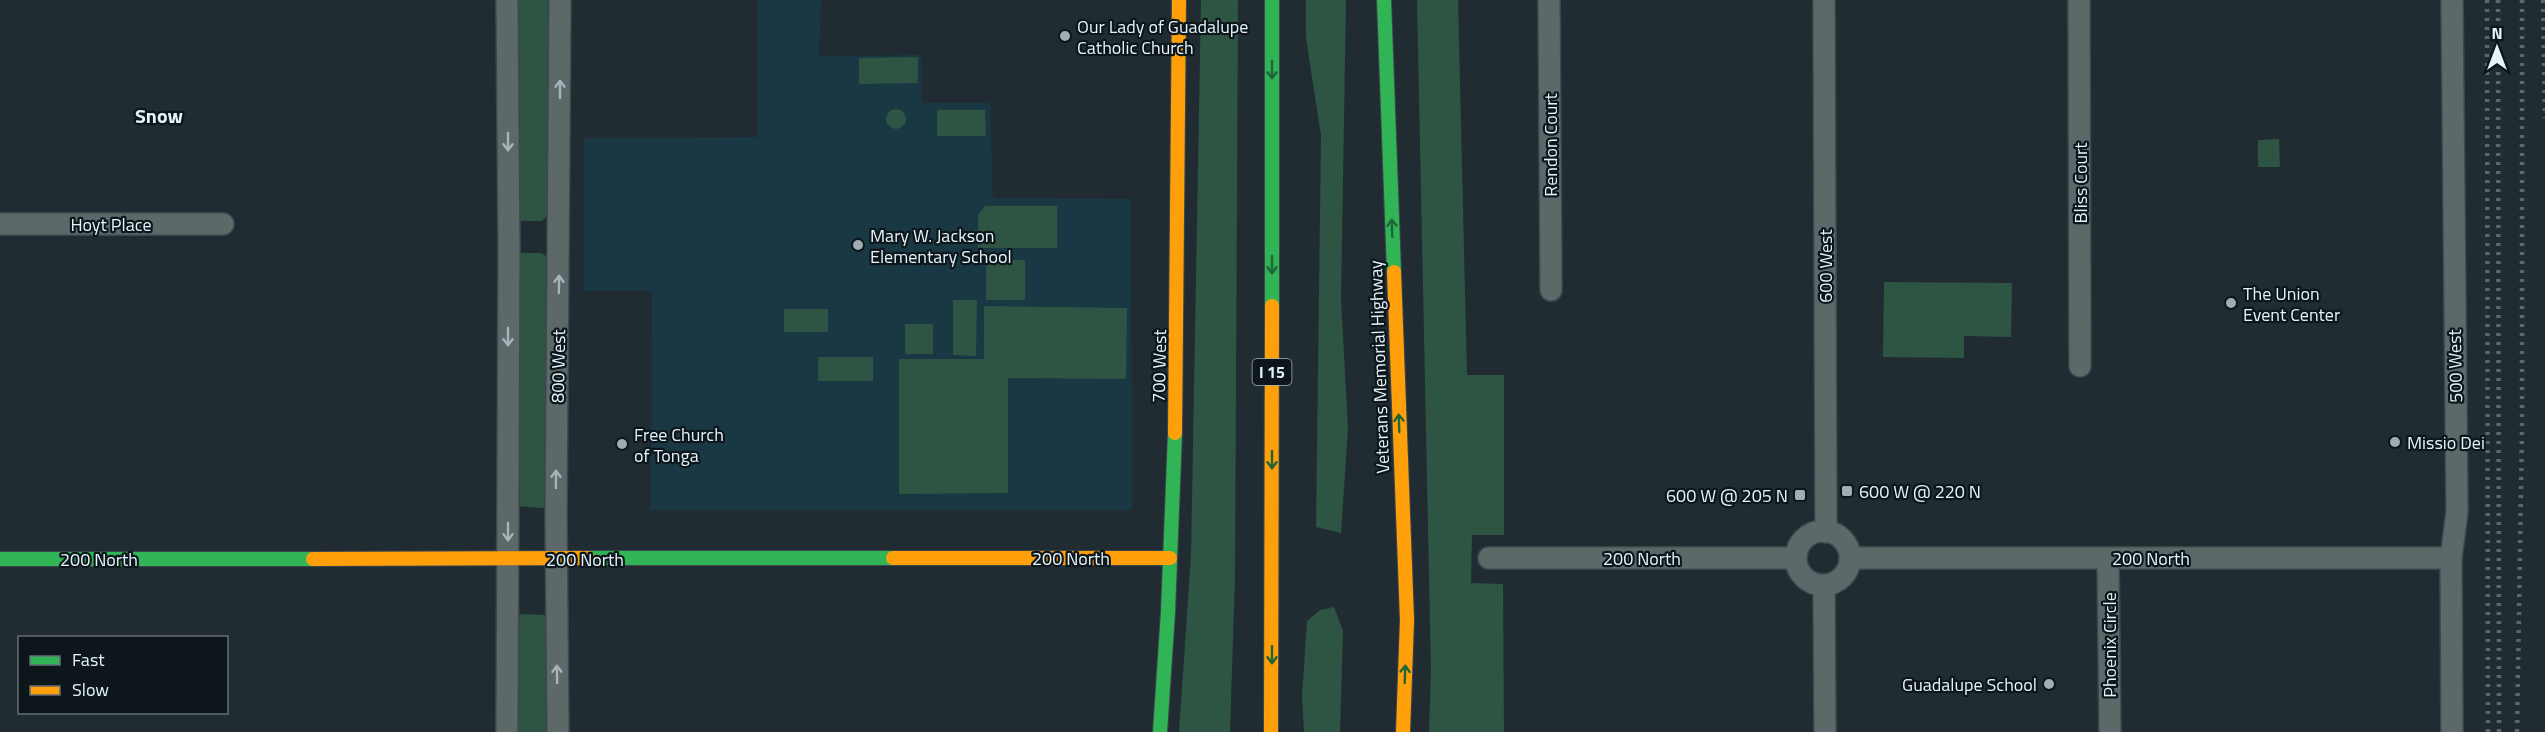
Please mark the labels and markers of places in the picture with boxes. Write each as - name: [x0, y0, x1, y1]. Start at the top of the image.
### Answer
- place label: Our Lady of Guadalupe Catholic Church: [1077, 13, 1248, 61]
- marker: Our Lady of Guadalupe Catholic Church: [1058, 29, 1072, 43]
- place label: Mary W. Jackson Elementary School: [870, 222, 1012, 270]
- marker: Mary W. Jackson Elementary School: [851, 238, 865, 252]
- place label: The Union Event Center: [2243, 280, 2340, 328]
- marker: The Union Event Center: [2224, 296, 2238, 310]
- place label: Free Church of Tonga: [634, 421, 724, 469]
- place label: Missio Dei: [2407, 429, 2485, 456]
- marker: Missio Dei: [2388, 435, 2402, 449]
- marker: Free Church of Tonga: [615, 437, 629, 451]
- place label: 600 W @ 220 N: [1859, 478, 1981, 505]
- place label: 600 W @ 205 N: [1666, 482, 1788, 509]
- marker: 600 W @ 220 N: [1840, 484, 1854, 498]
- marker: 600 W @ 205 N: [1793, 488, 1807, 502]
- place label: Guadalupe School: [1902, 671, 2037, 698]
- marker: Guadalupe School: [2042, 677, 2056, 691]

